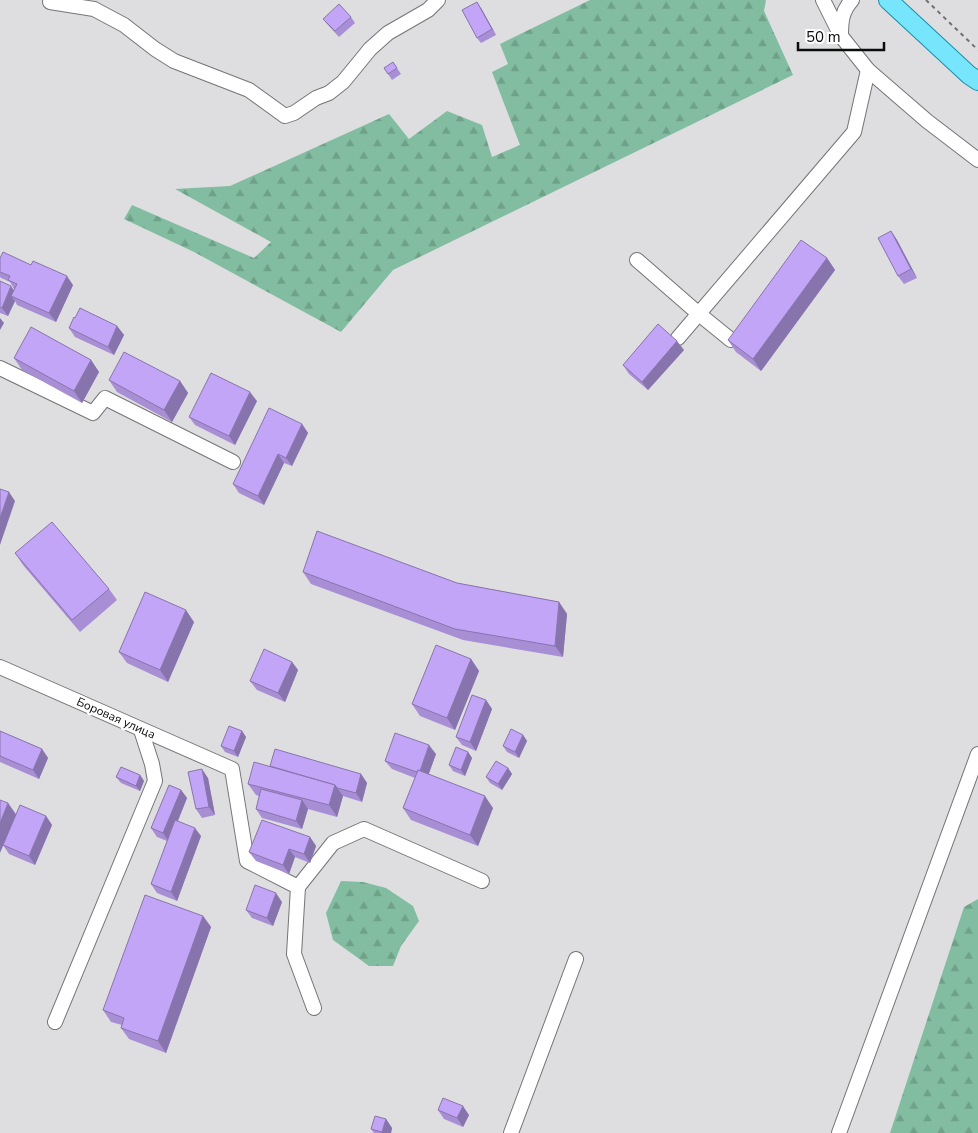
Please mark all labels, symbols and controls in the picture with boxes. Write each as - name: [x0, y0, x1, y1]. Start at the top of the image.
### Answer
- scale bar: [798, 20, 884, 52]
- text: 50 m: [806, 27, 841, 47]
- street label: Боровая улица: [74, 693, 158, 743]

